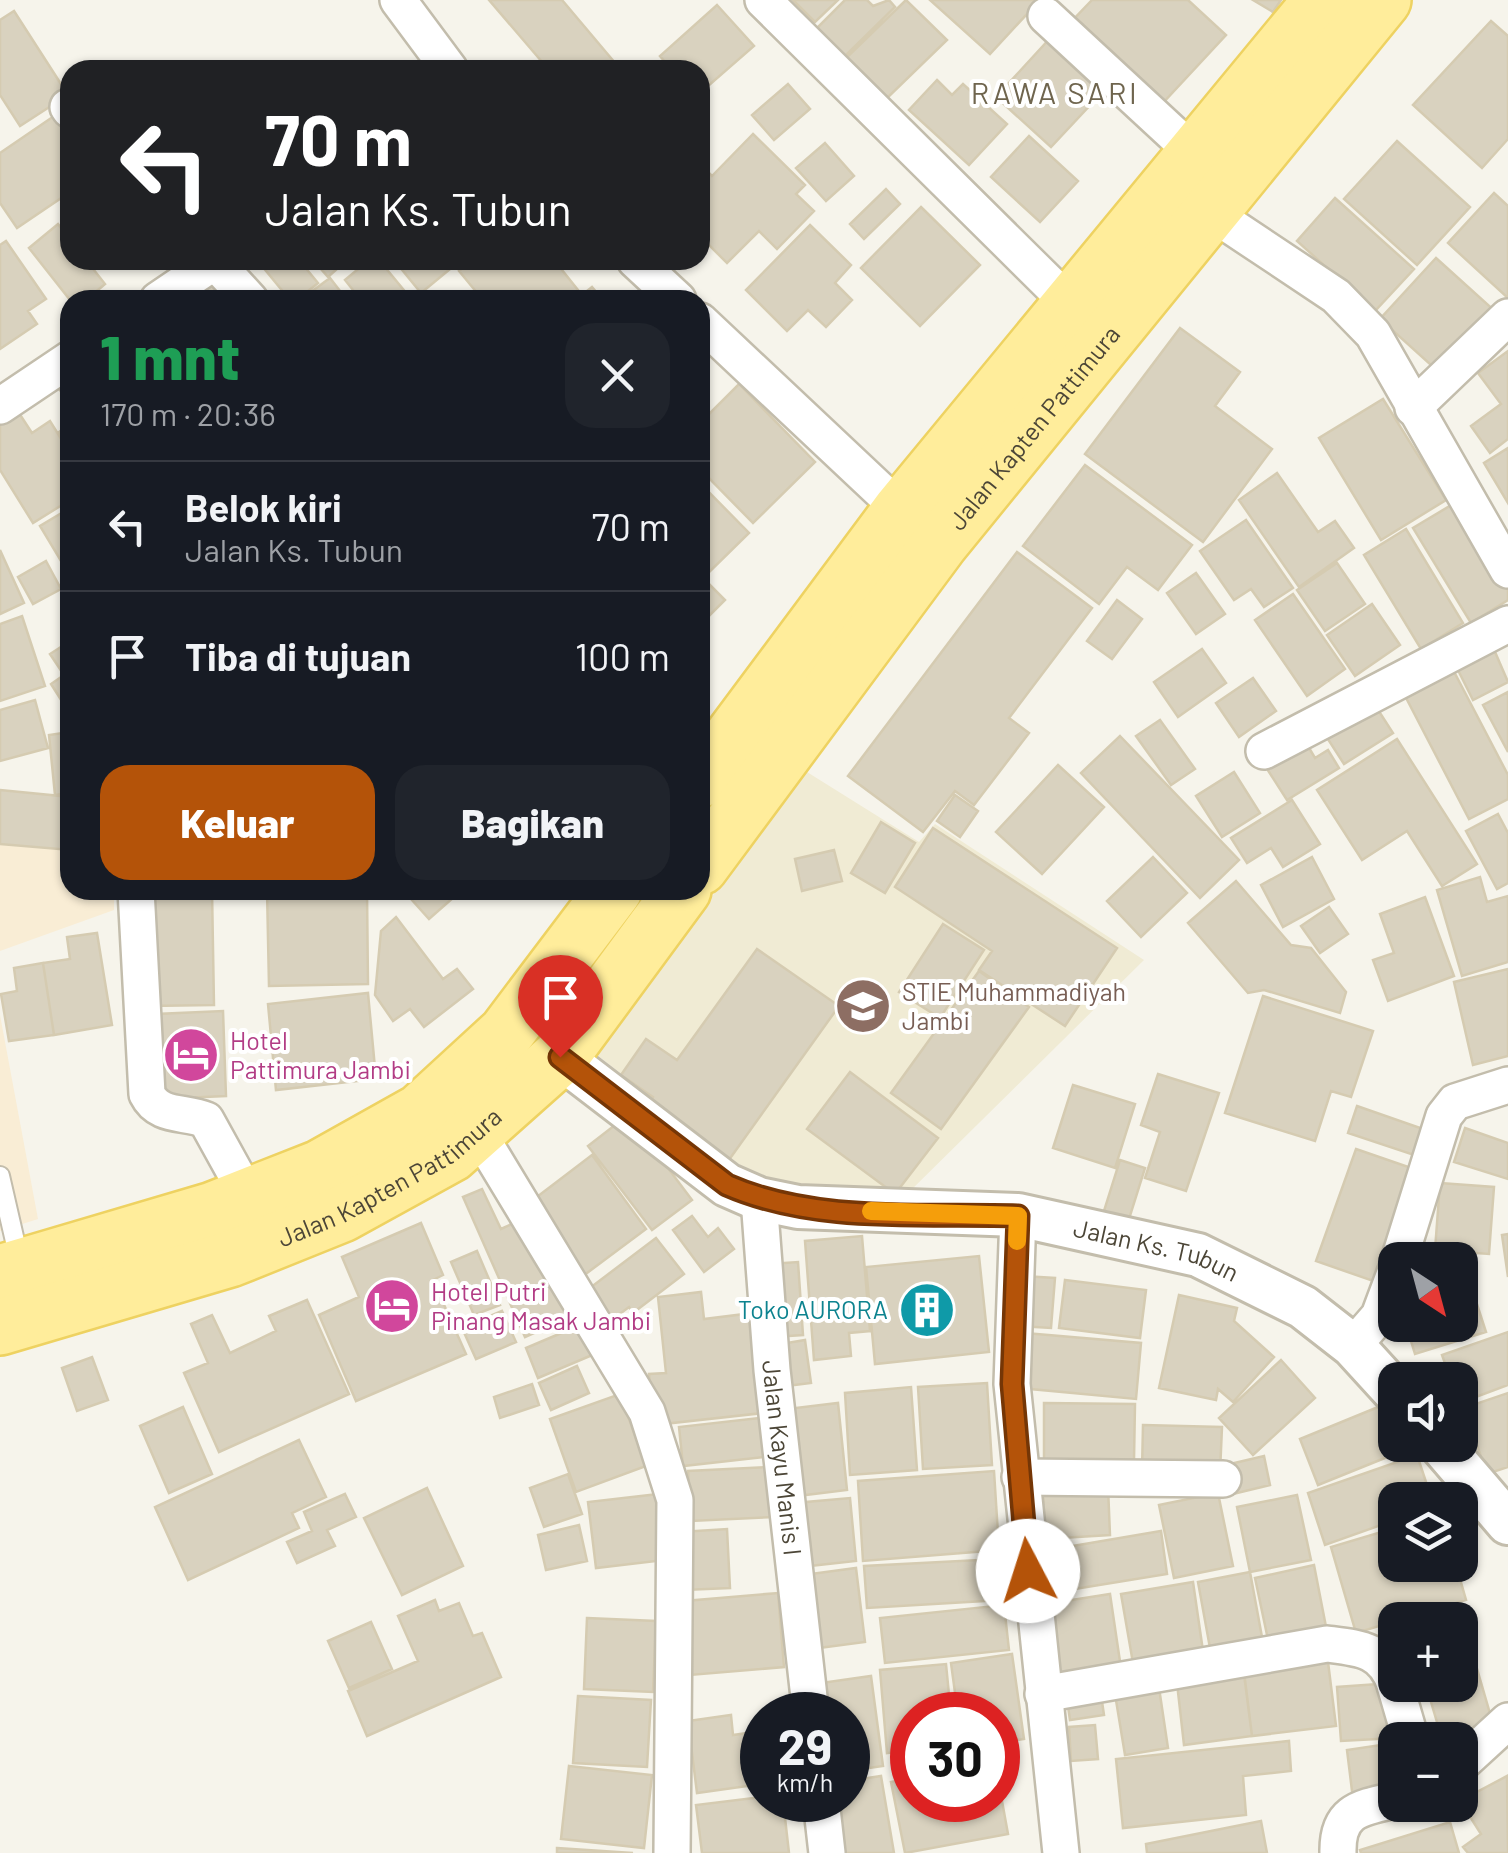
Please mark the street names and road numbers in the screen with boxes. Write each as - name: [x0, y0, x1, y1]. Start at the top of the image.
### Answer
- street label: Jalan Kapten Pattimura: [941, 319, 1125, 535]
- street label: Jalan Kapten Pattimura: [273, 1101, 507, 1252]
- street label: Jalan Ks. Tubun: [1071, 1212, 1244, 1287]
- street label: Jalan Kayu Manis I: [757, 1359, 809, 1557]

